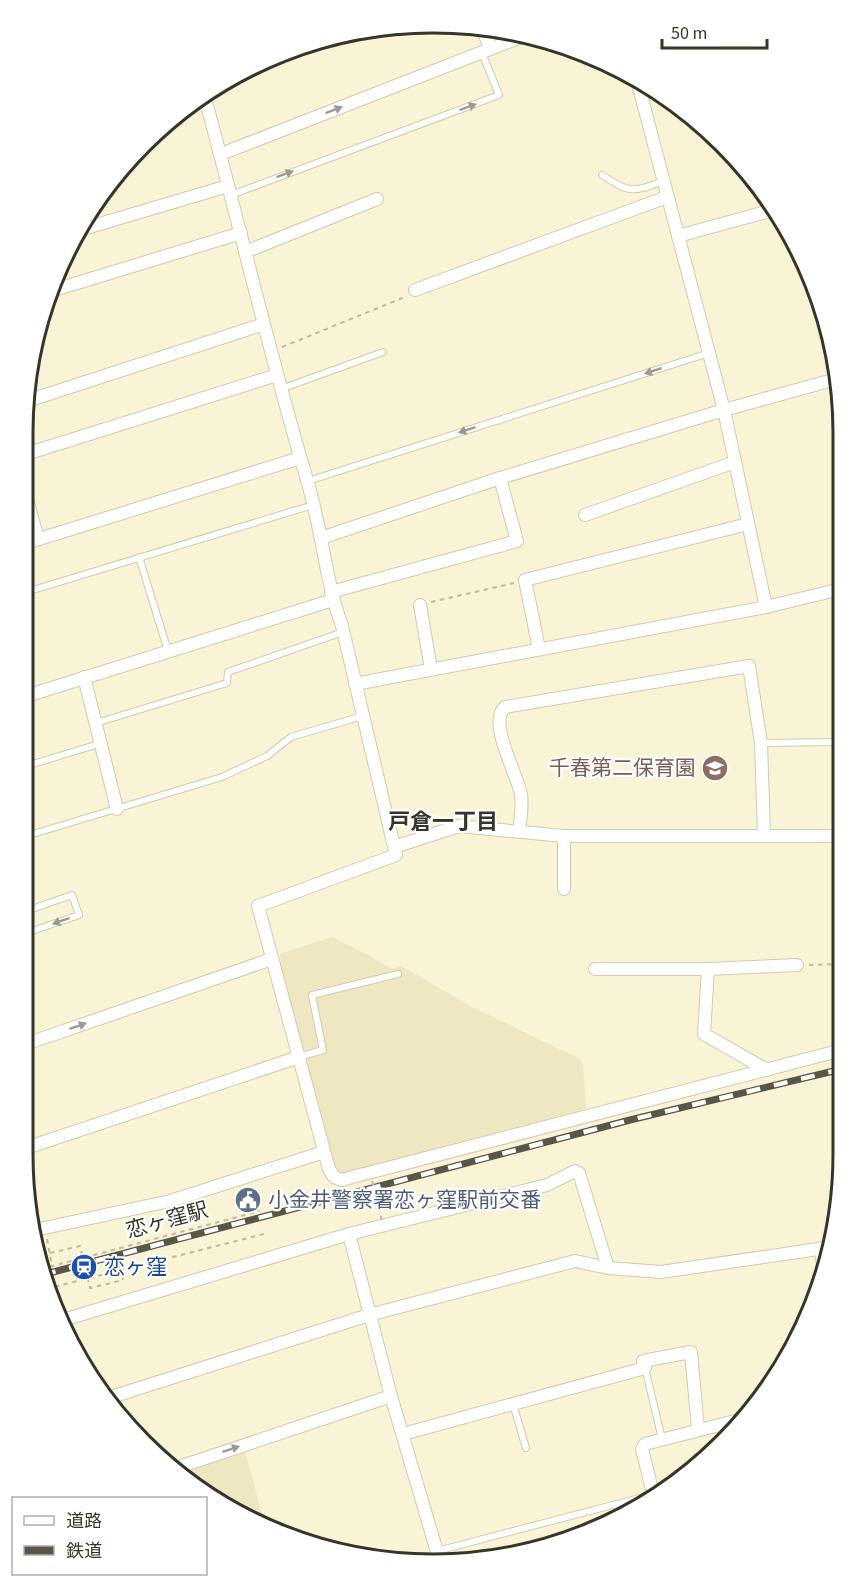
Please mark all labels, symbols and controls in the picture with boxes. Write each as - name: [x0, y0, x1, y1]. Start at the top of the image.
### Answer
- scale bar: [662, 12, 767, 50]
- text: 50 m: [671, 21, 707, 46]
- one-way arrow: [459, 101, 477, 111]
- one-way arrow: [325, 105, 343, 115]
- one-way arrow: [277, 169, 295, 179]
- one-way arrow: [644, 366, 662, 376]
- one-way arrow: [458, 426, 476, 435]
- place label: 千春第二保育園: [549, 753, 696, 783]
- school or university icon: 千春第二保育園: [700, 753, 730, 783]
- district label: 戸倉一丁目: [388, 806, 498, 838]
- one-way arrow: [52, 917, 70, 927]
- one-way arrow: [69, 1021, 87, 1030]
- public building icon: 小金井警察署恋ヶ窪駅前交番: [233, 1185, 263, 1215]
- place label: 小金井警察署恋ヶ窪駅前交番: [268, 1185, 541, 1215]
- street label: 恋ヶ窪駅: [123, 1195, 211, 1245]
- station icon: 恋ヶ窪: [69, 1252, 99, 1282]
- place label: 恋ヶ窪: [104, 1252, 167, 1282]
- one-way arrow: [222, 1444, 240, 1454]
- legend: [12, 1497, 207, 1575]
- text: 道路: [66, 1509, 102, 1534]
- text: 鉄道: [66, 1539, 102, 1564]

